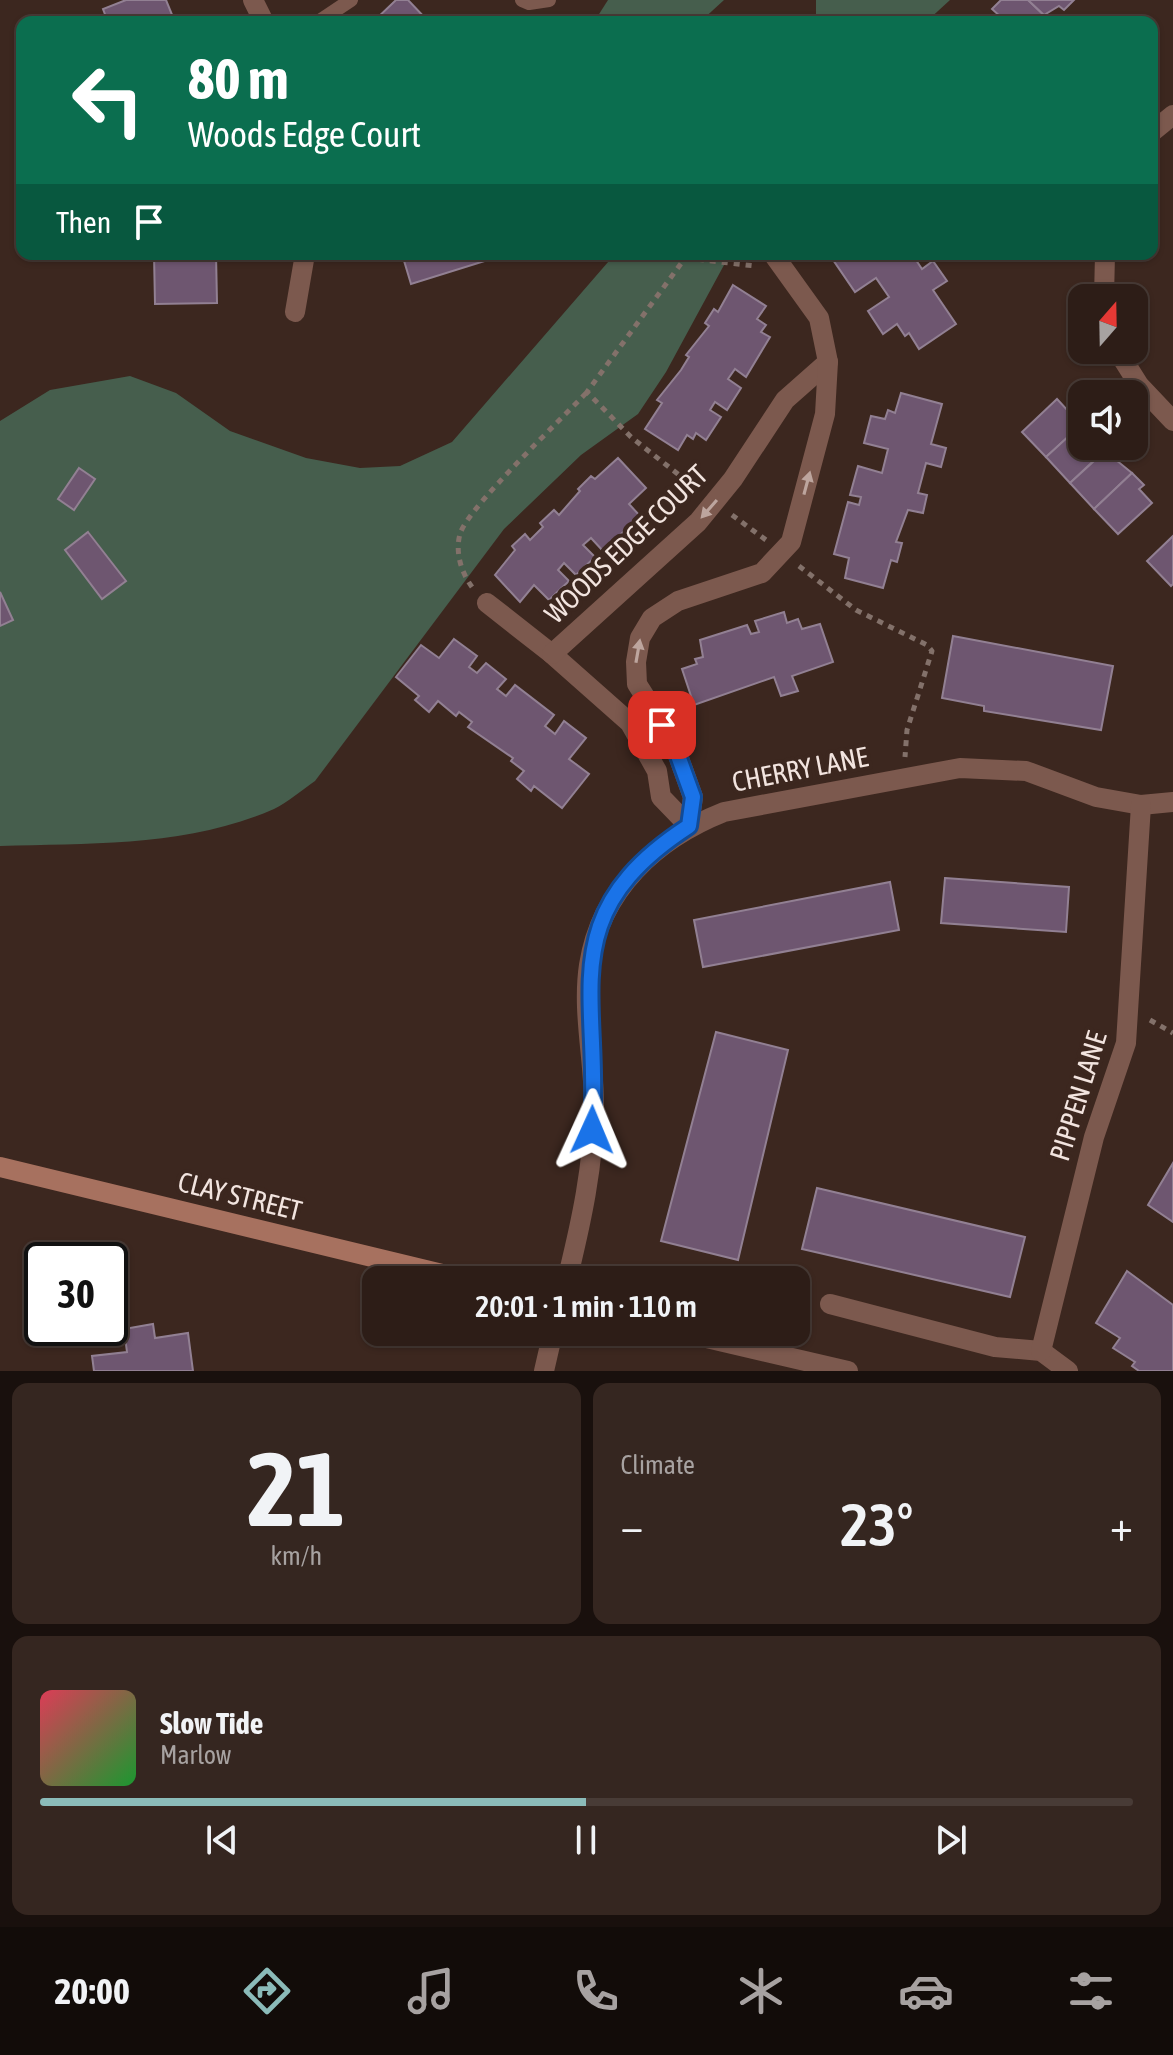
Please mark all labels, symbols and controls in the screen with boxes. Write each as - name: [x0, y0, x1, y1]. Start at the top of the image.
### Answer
- text: 80 m: [188, 47, 289, 111]
- icon: left: [56, 48, 160, 152]
- text: Woods Edge Court: [188, 113, 421, 155]
- icon: arrive: [127, 200, 171, 244]
- text: Then: [56, 205, 111, 239]
- north arrow: [1068, 284, 1148, 364]
- map controls: [1068, 284, 1148, 460]
- button: sound: [1068, 380, 1148, 460]
- street label: WOODS EDGE COURT: [538, 458, 714, 630]
- one-way arrow: [801, 470, 814, 494]
- one-way arrow: [701, 499, 718, 519]
- one-way arrow: [632, 638, 645, 663]
- pin: [628, 691, 696, 759]
- icon: arrive: [640, 703, 684, 747]
- street label: CHERRY LANE: [729, 740, 871, 798]
- street label: PIPPEN LANE: [1043, 1027, 1113, 1165]
- position arrow: [550, 1088, 634, 1172]
- street label: CLAY STREET: [175, 1165, 305, 1227]
- speed limit sign: 30: [24, 1242, 128, 1346]
- text: 20:01 · 1 min · 110 m: [475, 1289, 697, 1323]
- text: 21: [247, 1429, 345, 1548]
- text: Climate: [621, 1450, 695, 1480]
- text: 23°: [840, 1490, 913, 1559]
- text: −: [621, 1500, 643, 1550]
- text: +: [1110, 1500, 1133, 1550]
- text: km/h: [270, 1541, 322, 1571]
- text: Slow Tide: [160, 1706, 263, 1740]
- text: Marlow: [160, 1740, 231, 1770]
- icon: previous: [200, 1818, 244, 1862]
- icon: pause: [564, 1818, 608, 1862]
- icon: next: [929, 1818, 973, 1862]
- icon: directions: [239, 1963, 295, 2019]
- icon: music: [403, 1963, 459, 2019]
- icon: phone: [568, 1963, 624, 2019]
- icon: climate: [733, 1963, 789, 2019]
- icon: car: [898, 1963, 954, 2019]
- icon: filters: [1063, 1963, 1119, 2019]
- text: 20:00: [54, 1970, 130, 2012]

